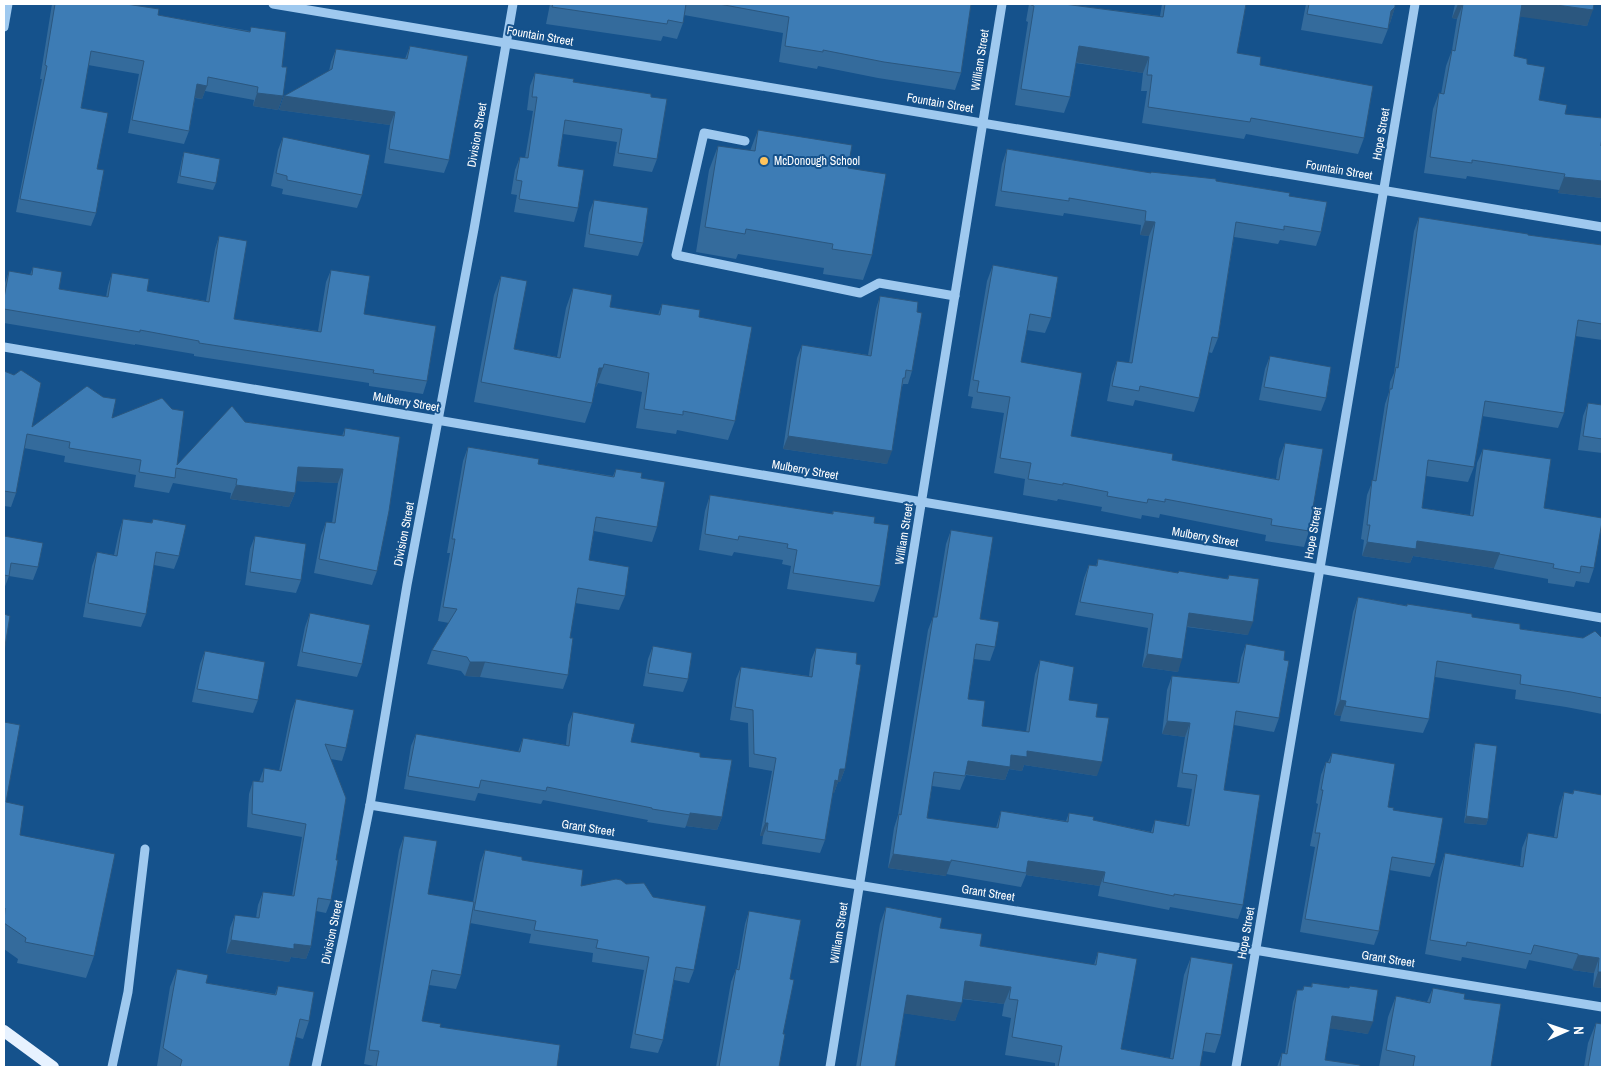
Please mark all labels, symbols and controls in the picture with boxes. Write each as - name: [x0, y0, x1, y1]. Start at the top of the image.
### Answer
- street label: Fountain Street: [505, 22, 575, 50]
- street label: William Street: [967, 28, 993, 92]
- street label: Fountain Street: [905, 89, 975, 117]
- street label: Division Street: [463, 101, 491, 168]
- street label: Hope Street: [1369, 106, 1393, 161]
- place label: McDonough School: [774, 153, 860, 169]
- marker: McDonough School: [758, 155, 770, 167]
- street label: Fountain Street: [1304, 156, 1374, 184]
- street label: Mulberry Street: [371, 388, 441, 416]
- street label: Mulberry Street: [770, 456, 840, 484]
- street label: Division Street: [390, 500, 418, 567]
- street label: William Street: [891, 502, 917, 566]
- street label: Hope Street: [1301, 505, 1325, 560]
- street label: Mulberry Street: [1170, 523, 1240, 551]
- street label: Grant Street: [560, 816, 616, 840]
- street label: Grant Street: [960, 881, 1016, 905]
- street label: Division Street: [317, 898, 347, 965]
- street label: William Street: [826, 901, 852, 965]
- street label: Hope Street: [1234, 905, 1258, 960]
- street label: Grant Street: [1360, 947, 1416, 971]
- north arrow: [1541, 1006, 1591, 1056]
- text: N: [1570, 1026, 1588, 1035]

